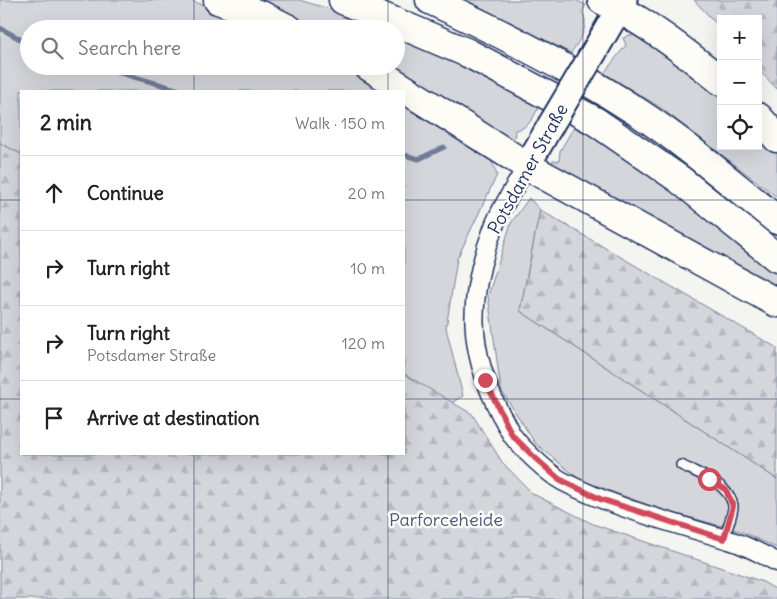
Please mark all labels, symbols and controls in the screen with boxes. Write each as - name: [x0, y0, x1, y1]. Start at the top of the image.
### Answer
- map controls: [717, 15, 762, 150]
- button: +: [717, 15, 762, 60]
- search box: [20, 20, 405, 75]
- icon: search: [38, 34, 66, 62]
- text: Search here: [78, 36, 181, 60]
- button: −: [717, 60, 762, 105]
- street label: Potsdamer Straße: [482, 100, 573, 238]
- button: locate: [717, 105, 762, 150]
- text: 2 min: [40, 109, 92, 136]
- text: Walk · 150 m: [295, 113, 385, 133]
- icon: ahead: [40, 179, 68, 207]
- text: Continue: [87, 181, 164, 205]
- text: 20 m: [348, 183, 385, 203]
- icon: right: [40, 254, 68, 282]
- text: Turn right: [87, 256, 170, 280]
- text: 10 m: [350, 258, 385, 278]
- text: Turn right: [87, 321, 170, 345]
- icon: right: [40, 329, 68, 357]
- text: 120 m: [342, 333, 385, 353]
- text: Potsdamer Straße: [87, 345, 216, 365]
- route end: [474, 369, 497, 392]
- icon: arrive: [40, 404, 68, 432]
- text: Arrive at destination: [87, 406, 260, 430]
- route start: [698, 468, 721, 491]
- park label: Parforceheide: [389, 508, 503, 531]

